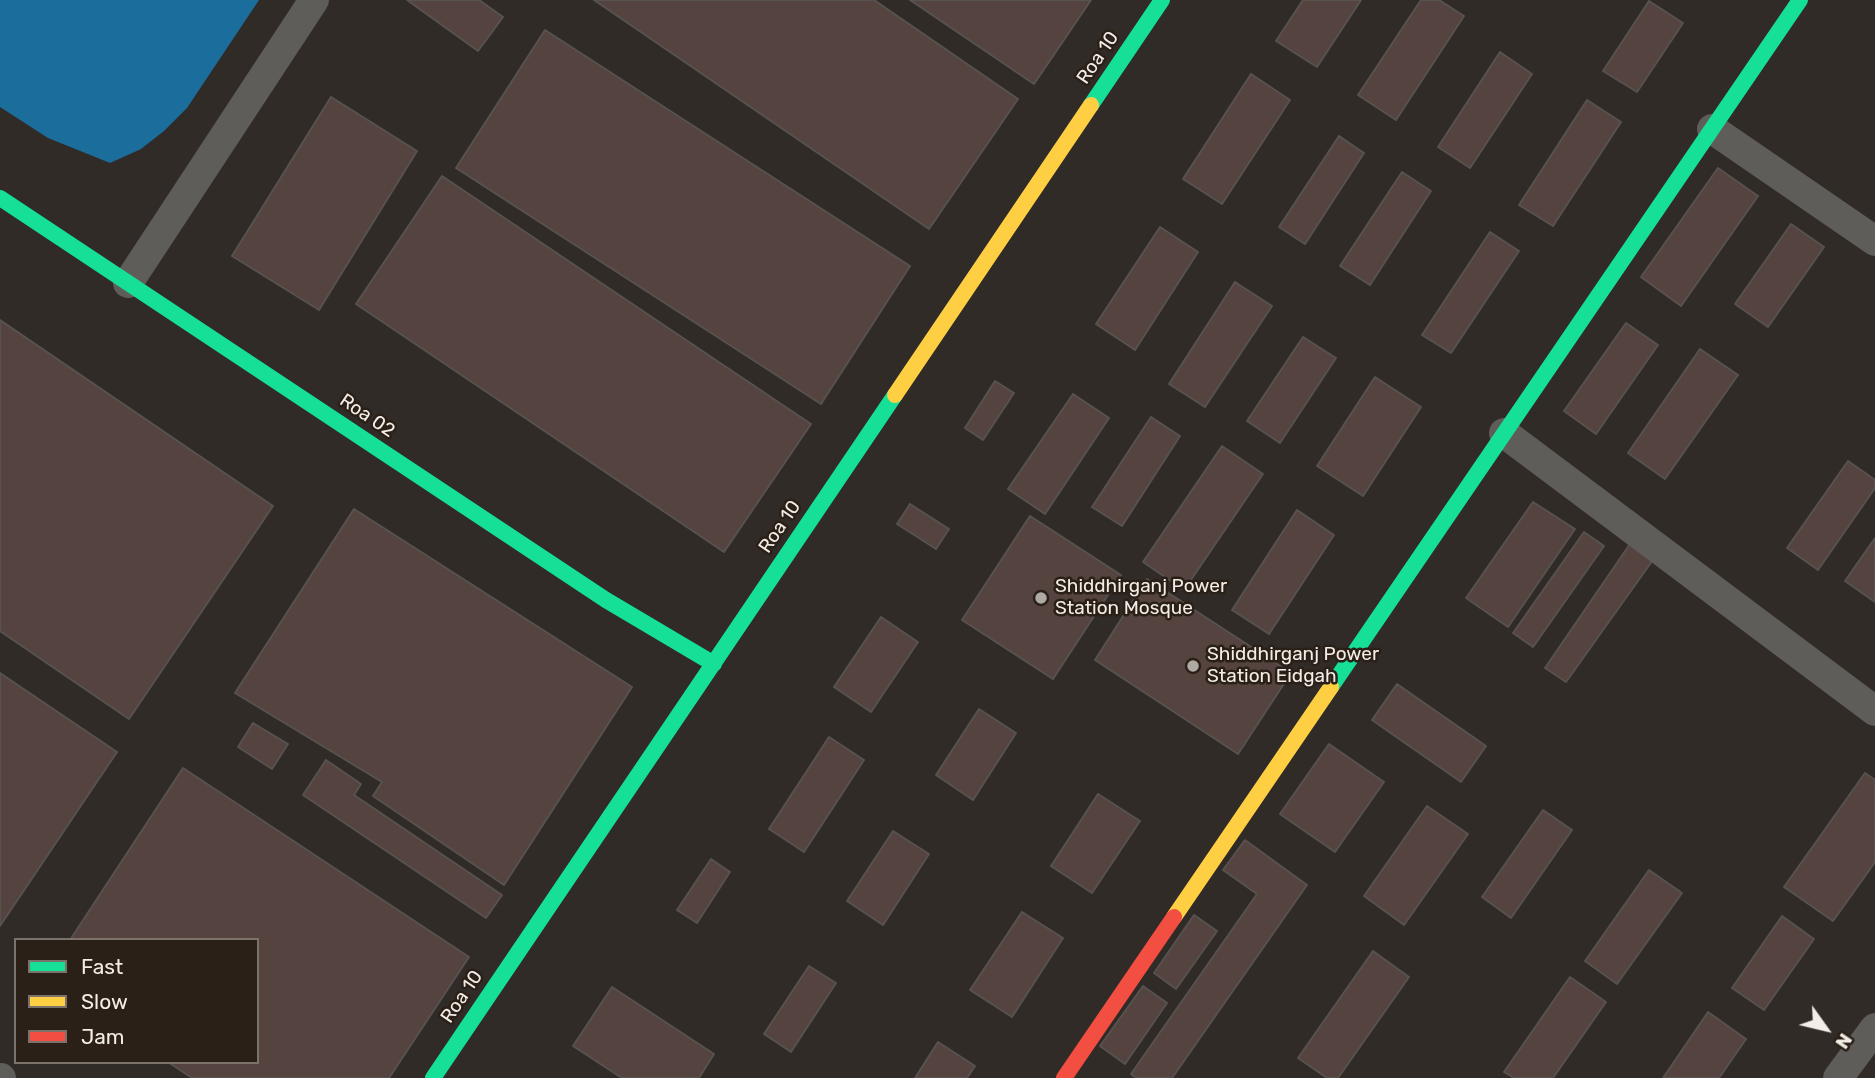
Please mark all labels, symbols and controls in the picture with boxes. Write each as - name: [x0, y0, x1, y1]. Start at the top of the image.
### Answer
- street label: Roa 10: [1072, 27, 1124, 89]
- street label: Roa 02: [335, 389, 399, 443]
- street label: Roa 10: [754, 496, 806, 558]
- place label: Shiddhirganj Power Station Mosque: [1055, 576, 1227, 620]
- marker: Shiddhirganj Power Station Mosque: [1033, 590, 1049, 606]
- place label: Shiddhirganj Power Station Eidgah: [1207, 644, 1379, 688]
- marker: Shiddhirganj Power Station Eidgah: [1185, 658, 1201, 674]
- legend: [14, 938, 259, 1064]
- text: Fast: [81, 954, 123, 979]
- street label: Roa 10: [436, 966, 488, 1028]
- text: Slow: [81, 989, 128, 1014]
- north arrow: [1791, 994, 1861, 1064]
- text: Jam: [81, 1024, 125, 1049]
- text: N: [1830, 1029, 1857, 1053]

